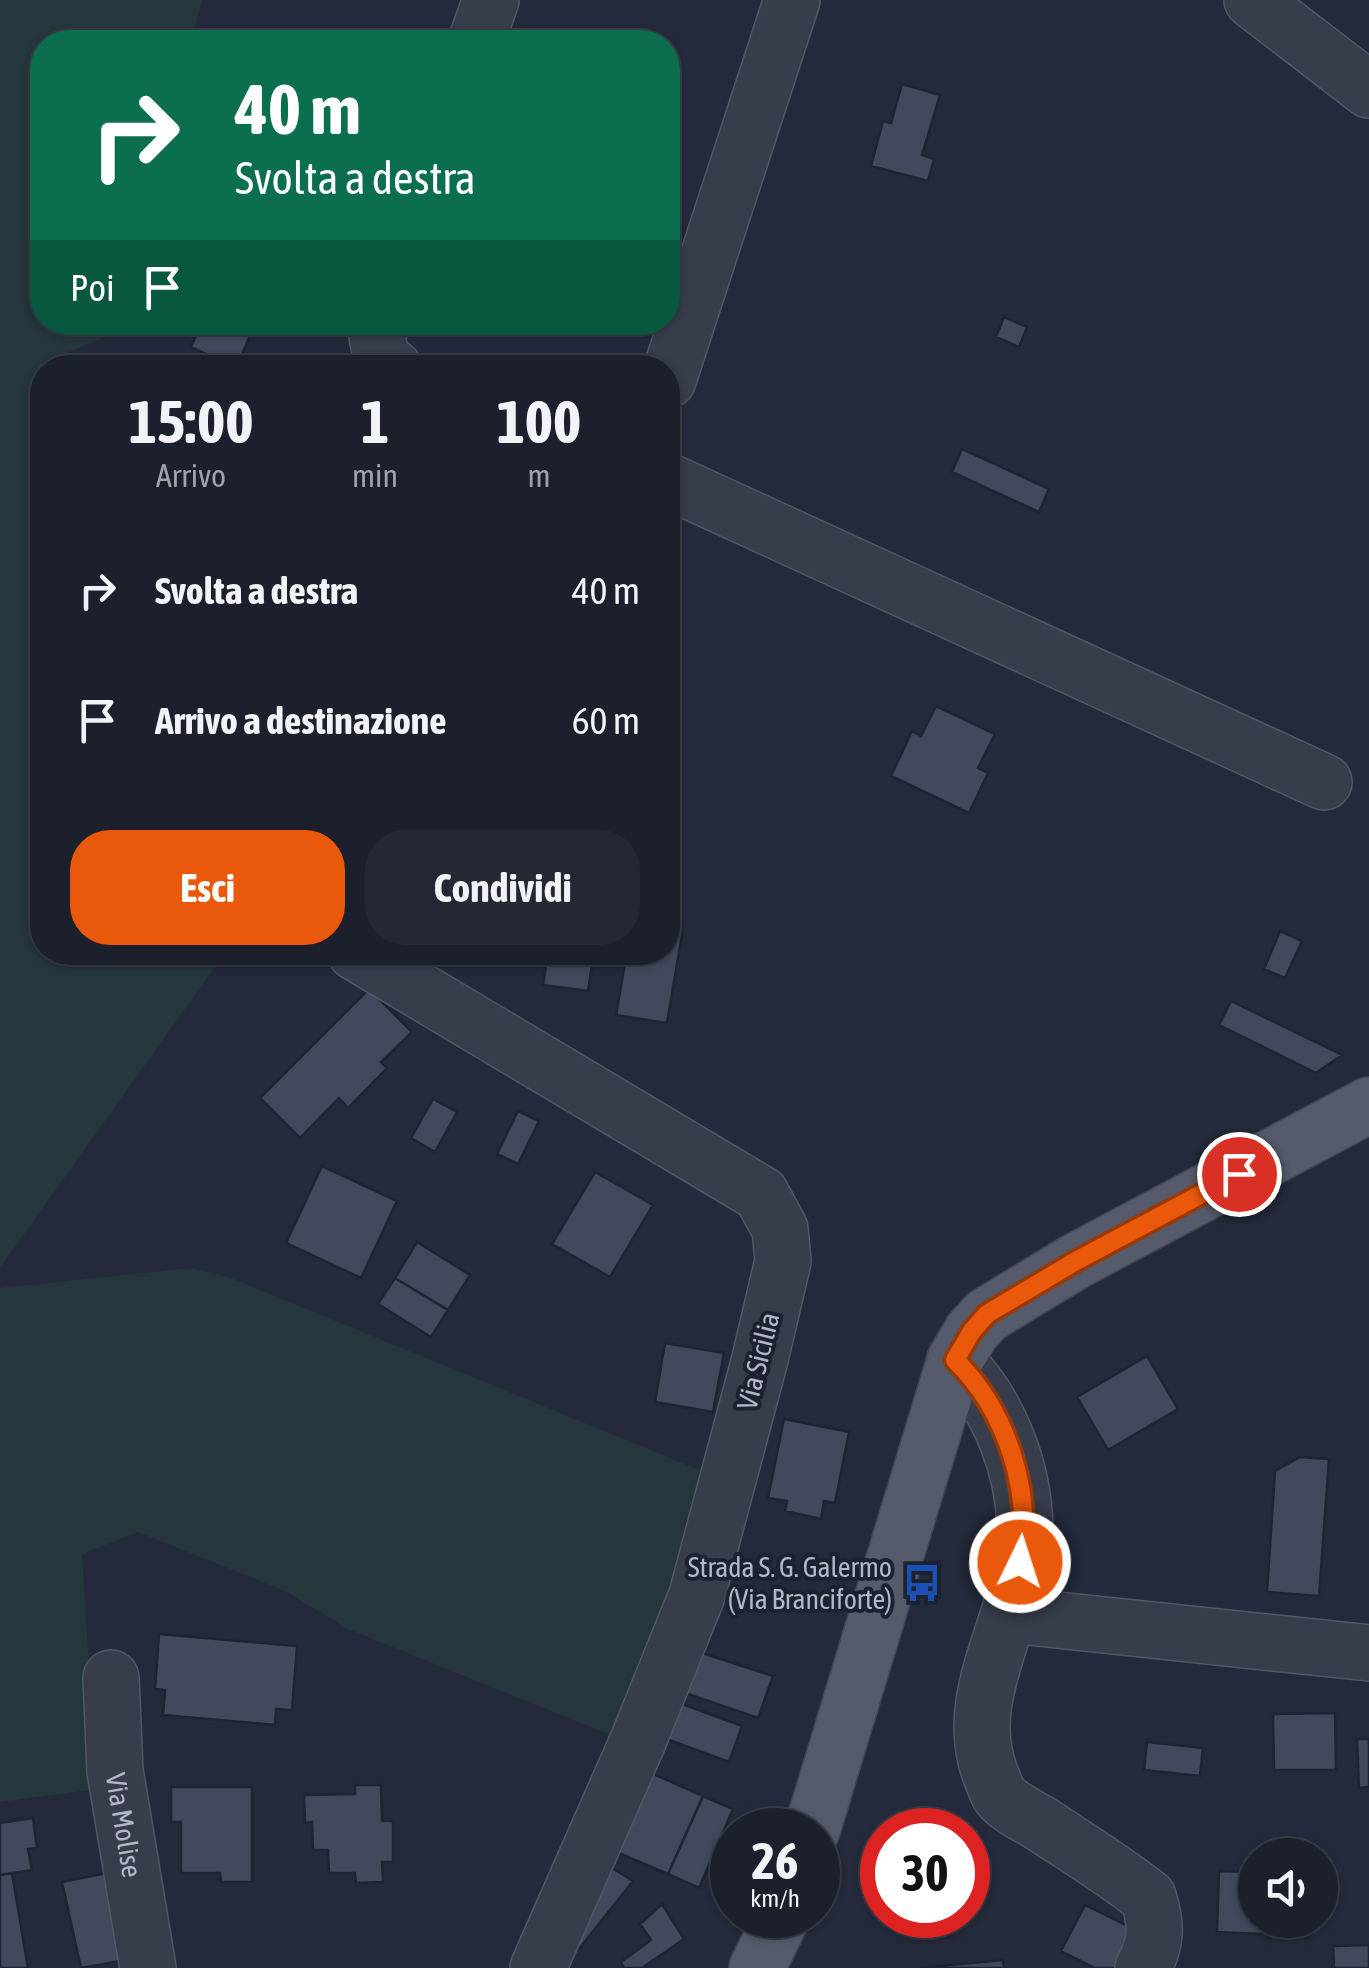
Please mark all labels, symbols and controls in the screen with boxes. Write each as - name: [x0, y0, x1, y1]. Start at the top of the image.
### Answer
- text: 40 m: [235, 69, 361, 149]
- icon: right: [70, 70, 200, 200]
- text: Svolta a destra: [235, 152, 476, 204]
- icon: arrive: [135, 260, 190, 315]
- text: Poi: [70, 266, 115, 309]
- text: 15:00: [129, 387, 253, 456]
- text: 1: [361, 387, 389, 456]
- text: 100: [497, 387, 581, 456]
- text: Arrivo: [156, 457, 226, 494]
- text: min: [352, 457, 398, 494]
- text: m: [527, 457, 551, 494]
- icon: right: [70, 563, 125, 618]
- text: Svolta a destra: [155, 569, 358, 612]
- text: 40 m: [572, 569, 640, 612]
- icon: arrive: [70, 693, 125, 748]
- text: Arrivo a destinazione: [155, 699, 446, 742]
- text: 60 m: [572, 699, 640, 742]
- button: Esci: [70, 830, 345, 945]
- button: Condividi: [365, 830, 640, 945]
- pin: [1197, 1132, 1282, 1217]
- icon: arrive: [1212, 1147, 1267, 1202]
- street label: Via Sicilia: [731, 1309, 785, 1413]
- position arrow: [968, 1510, 1072, 1614]
- place label: Strada S. G. Galermo (Via Branciforte): [688, 1551, 892, 1615]
- bus stop icon: Strada S. G. Galermo (Via Branciforte): [901, 1562, 943, 1604]
- street label: Via Molise: [100, 1770, 149, 1880]
- speed limit sign: 30: [860, 1808, 990, 1938]
- text: 26: [751, 1832, 798, 1890]
- map controls: [1238, 1838, 1338, 1938]
- button: sound: [1238, 1838, 1338, 1938]
- text: km/h: [750, 1884, 800, 1912]

